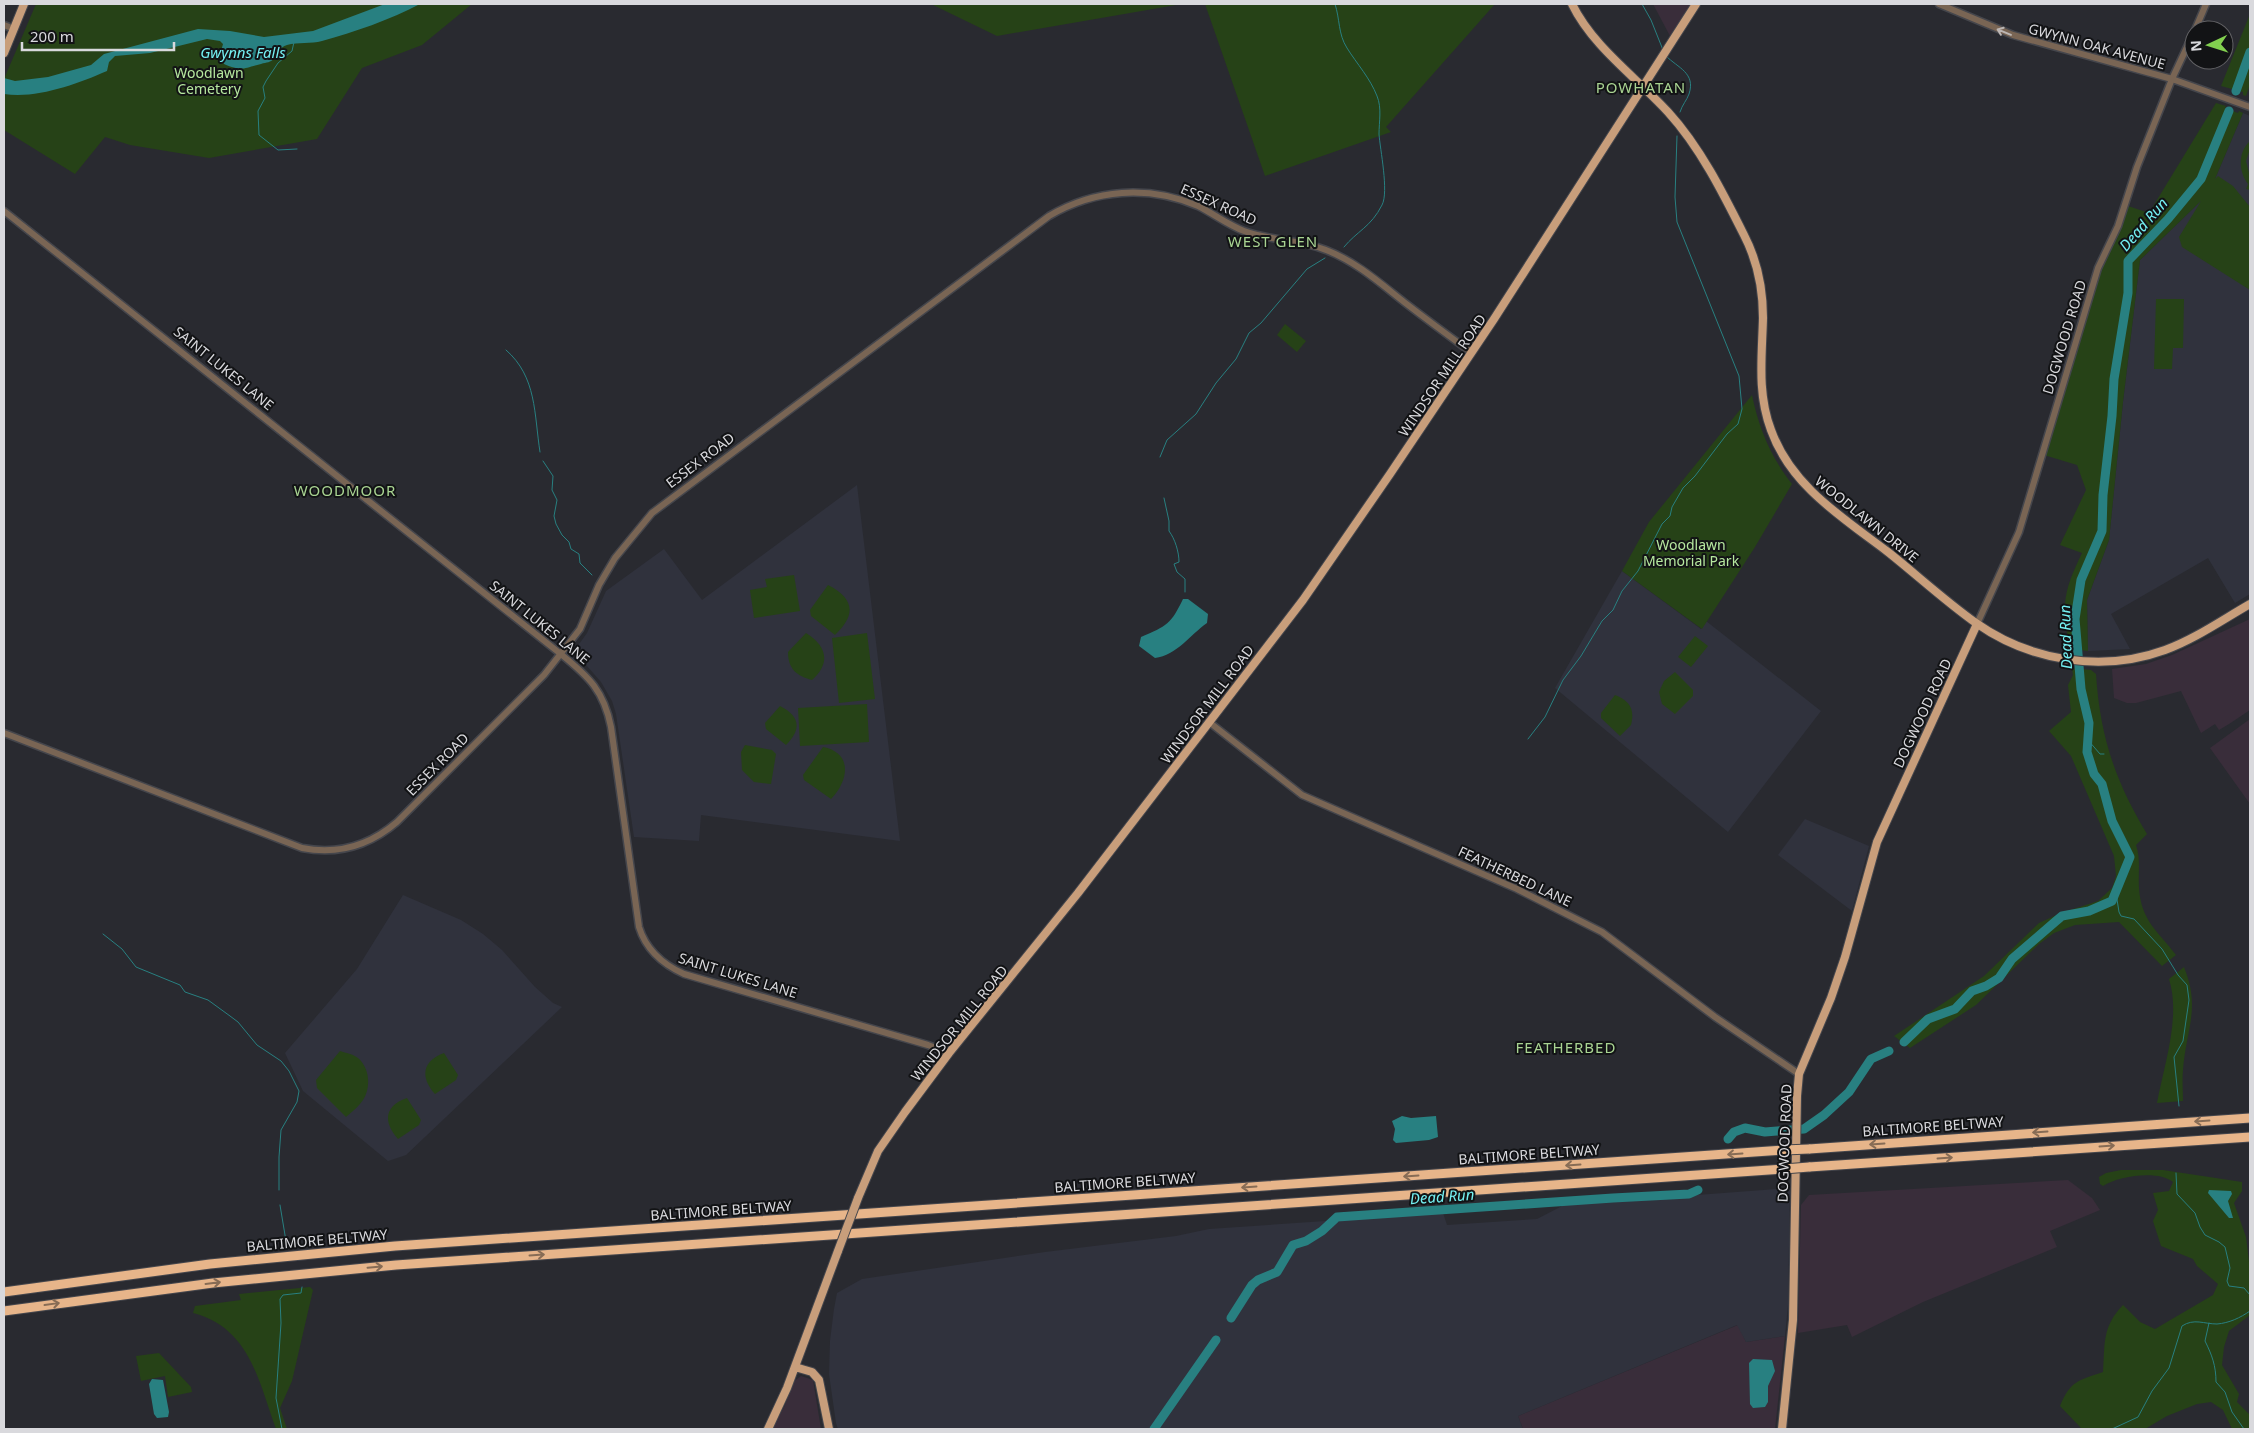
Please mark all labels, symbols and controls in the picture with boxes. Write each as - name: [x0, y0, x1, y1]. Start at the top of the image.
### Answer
- street label: GWYNN OAK AVENUE: [2026, 19, 2168, 73]
- scale bar: [22, 20, 175, 52]
- north arrow: [2184, 20, 2234, 70]
- text: 200 m: [30, 26, 74, 46]
- one-way arrow: [1997, 27, 2012, 36]
- text: N: [2186, 40, 2205, 52]
- water label: Gwynns Falls: [200, 42, 286, 62]
- park label: Woodlawn Cemetery: [174, 63, 244, 98]
- district label: POWHATAN: [1596, 77, 1686, 97]
- street label: ESSEX ROAD: [1178, 179, 1260, 229]
- water label: Dead Run: [2114, 193, 2172, 255]
- district label: WEST GLEN: [1228, 231, 1318, 251]
- street label: DOGWOOD ROAD: [2038, 278, 2090, 396]
- street label: WINDSOR MILL ROAD: [1394, 310, 1490, 440]
- street label: SAINT LUKES LANE: [170, 322, 278, 414]
- street label: ESSEX ROAD: [662, 428, 738, 492]
- street label: WOODLAWN DRIVE: [1811, 471, 1923, 567]
- district label: WOODMOOR: [294, 480, 396, 500]
- park label: Woodlawn Memorial Park: [1643, 535, 1740, 570]
- street label: SAINT LUKES LANE: [486, 576, 594, 668]
- water label: Dead Run: [2054, 604, 2076, 670]
- street label: WINDSOR MILL ROAD: [1156, 641, 1258, 767]
- street label: DOGWOOD ROAD: [1888, 655, 1956, 771]
- street label: ESSEX ROAD: [402, 729, 472, 799]
- street label: FEATHERBED LANE: [1455, 841, 1575, 911]
- street label: SAINT LUKES LANE: [676, 948, 800, 1002]
- street label: WINDSOR MILL ROAD: [906, 961, 1012, 1085]
- district label: FEATHERBED: [1516, 1037, 1616, 1057]
- street label: DOGWOOD ROAD: [1772, 1083, 1796, 1203]
- street label: BALTIMORE BELTWAY: [1862, 1112, 2004, 1140]
- one-way arrow: [2194, 1116, 2210, 1126]
- one-way arrow: [2032, 1128, 2048, 1137]
- one-way arrow: [1870, 1139, 1886, 1148]
- street label: BALTIMORE BELTWAY: [1458, 1140, 1600, 1168]
- one-way arrow: [2099, 1142, 2115, 1151]
- one-way arrow: [1727, 1149, 1743, 1158]
- one-way arrow: [1936, 1153, 1952, 1162]
- one-way arrow: [1565, 1160, 1581, 1169]
- street label: BALTIMORE BELTWAY: [1054, 1168, 1196, 1196]
- one-way arrow: [1403, 1171, 1419, 1181]
- one-way arrow: [1241, 1183, 1257, 1192]
- water label: Dead Run: [1409, 1184, 1475, 1208]
- street label: BALTIMORE BELTWAY: [650, 1196, 792, 1224]
- street label: BALTIMORE BELTWAY: [246, 1224, 388, 1256]
- one-way arrow: [529, 1250, 545, 1260]
- one-way arrow: [367, 1262, 383, 1271]
- one-way arrow: [205, 1278, 221, 1288]
- one-way arrow: [44, 1299, 60, 1309]

